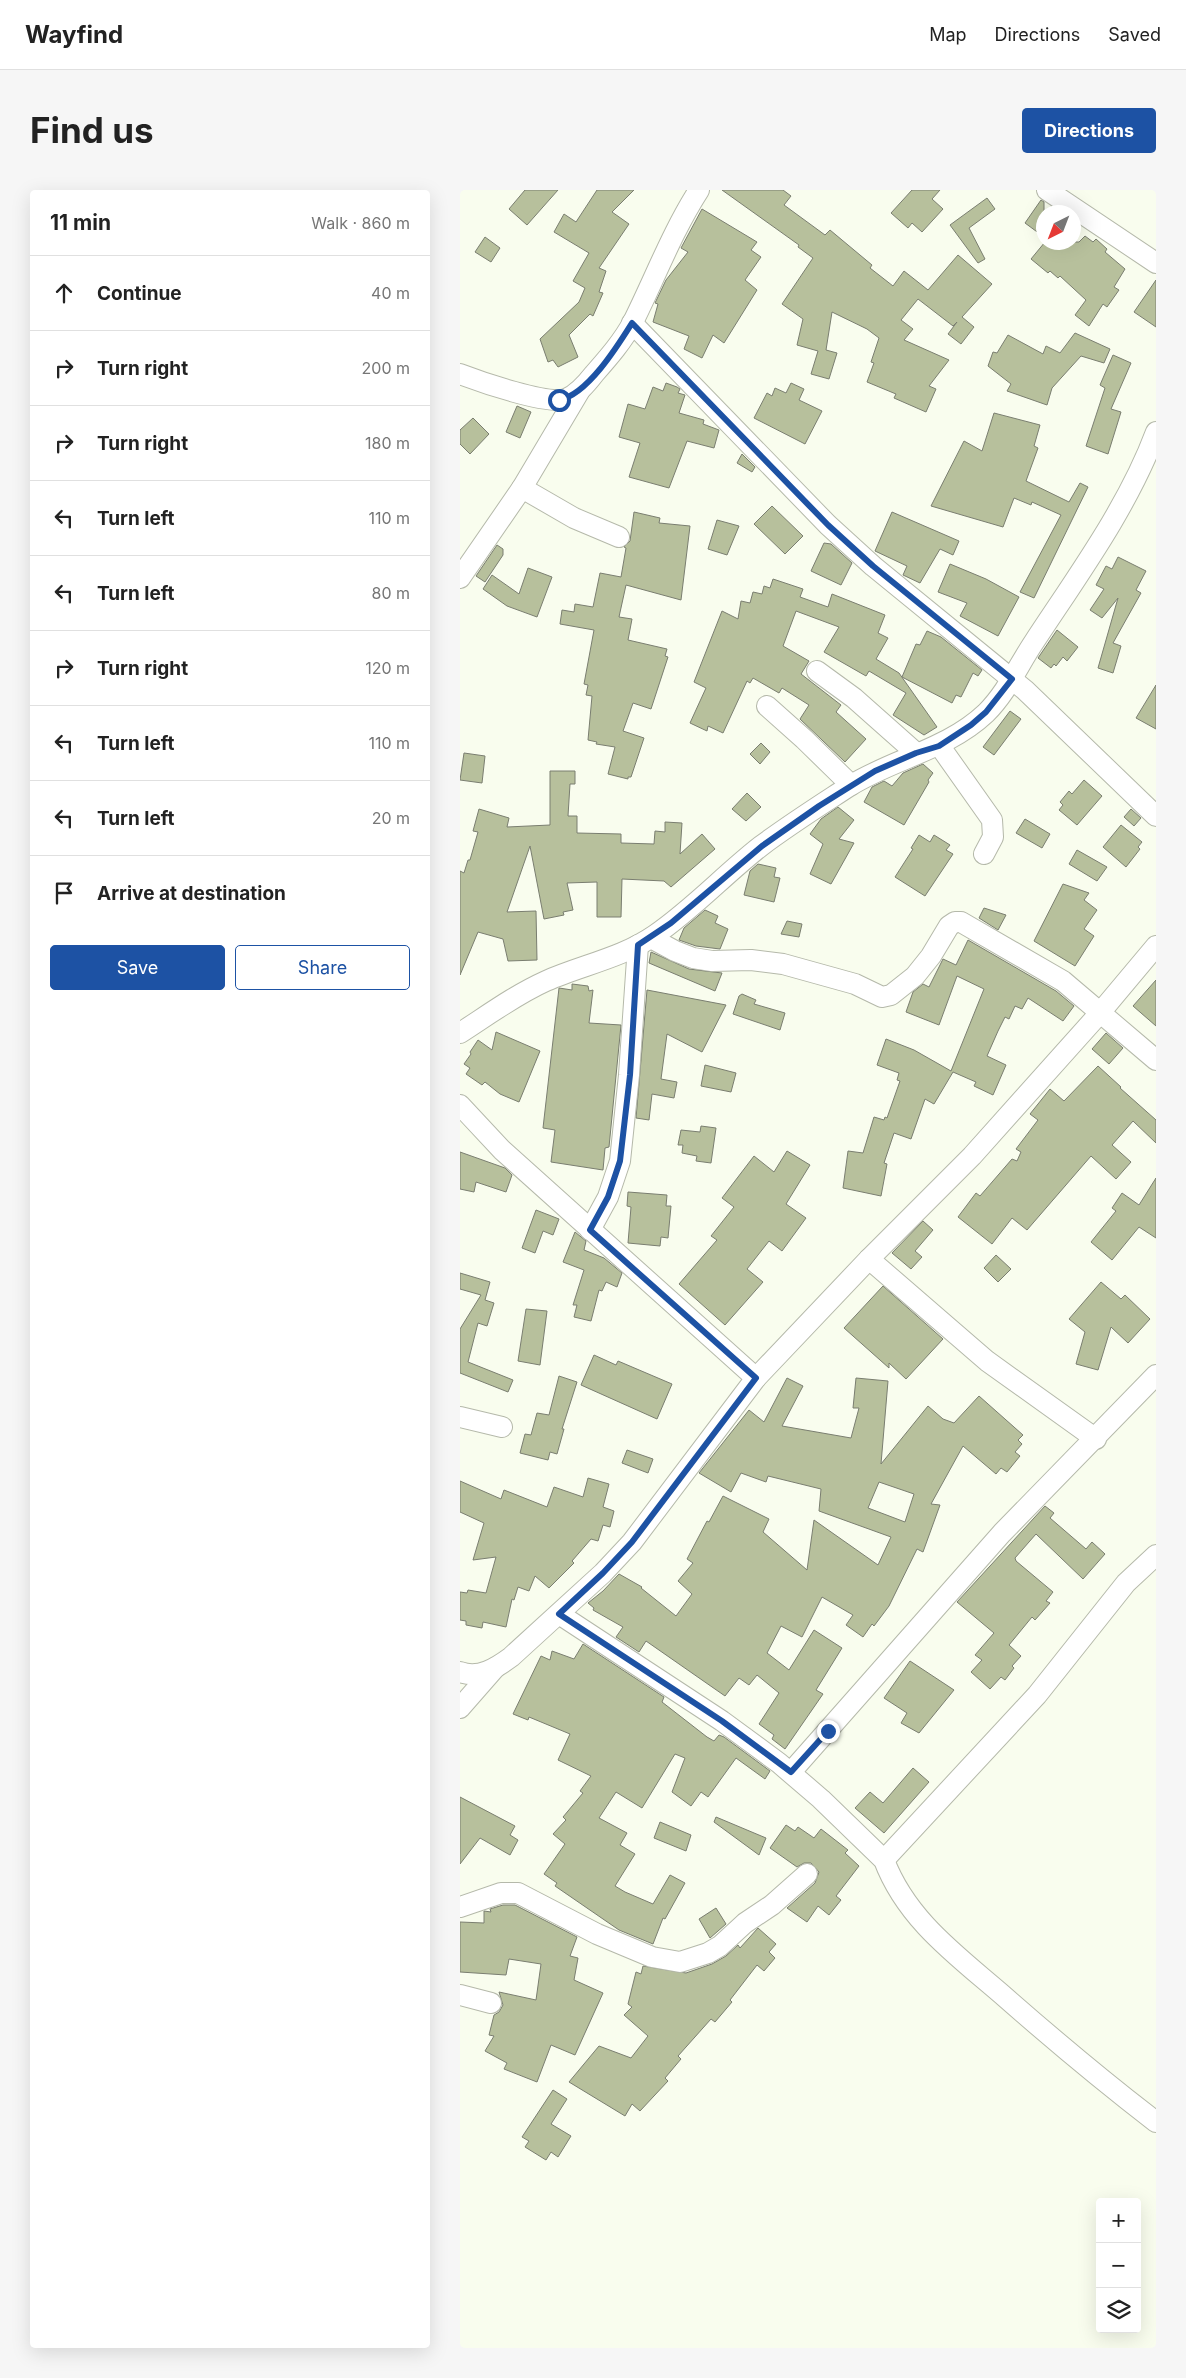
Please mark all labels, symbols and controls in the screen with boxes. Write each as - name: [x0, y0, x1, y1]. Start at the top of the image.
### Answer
- text: Wayfind: [25, 20, 123, 49]
- text: Map: [929, 24, 967, 45]
- text: Directions: [995, 24, 1080, 45]
- text: Saved: [1108, 24, 1161, 45]
- button: Directions: [1022, 108, 1156, 153]
- text: Find us: [30, 109, 154, 151]
- north arrow: [1036, 205, 1081, 250]
- text: 11 min: [50, 210, 111, 235]
- text: Walk · 860 m: [311, 213, 410, 233]
- icon: ahead: [50, 279, 78, 307]
- text: Continue: [97, 282, 182, 305]
- text: 40 m: [371, 283, 410, 303]
- icon: right: [50, 354, 78, 382]
- text: Turn right: [97, 357, 188, 380]
- text: 200 m: [362, 358, 410, 378]
- route start: [548, 389, 571, 412]
- icon: right: [50, 429, 78, 457]
- text: Turn right: [97, 432, 188, 455]
- text: 180 m: [365, 433, 410, 453]
- icon: left: [50, 504, 78, 532]
- text: Turn left: [97, 507, 175, 530]
- text: 110 m: [368, 508, 410, 528]
- icon: left: [50, 579, 78, 607]
- text: Turn left: [97, 582, 175, 605]
- text: 80 m: [371, 583, 410, 603]
- icon: right: [50, 654, 78, 682]
- text: Turn right: [97, 657, 188, 680]
- text: 120 m: [365, 658, 410, 678]
- icon: left: [50, 729, 78, 757]
- text: Turn left: [97, 732, 175, 755]
- text: 110 m: [368, 733, 410, 753]
- icon: left: [50, 804, 78, 832]
- text: Turn left: [97, 807, 175, 830]
- text: 20 m: [372, 808, 410, 828]
- icon: arrive: [50, 879, 78, 907]
- text: Arrive at destination: [97, 882, 286, 905]
- button: Save: [50, 945, 225, 990]
- button: Share: [235, 945, 410, 990]
- route end: [817, 1720, 840, 1743]
- map controls: [1096, 2198, 1141, 2333]
- button: +: [1096, 2198, 1141, 2243]
- button: −: [1096, 2243, 1141, 2288]
- button: layers: [1096, 2288, 1141, 2333]

